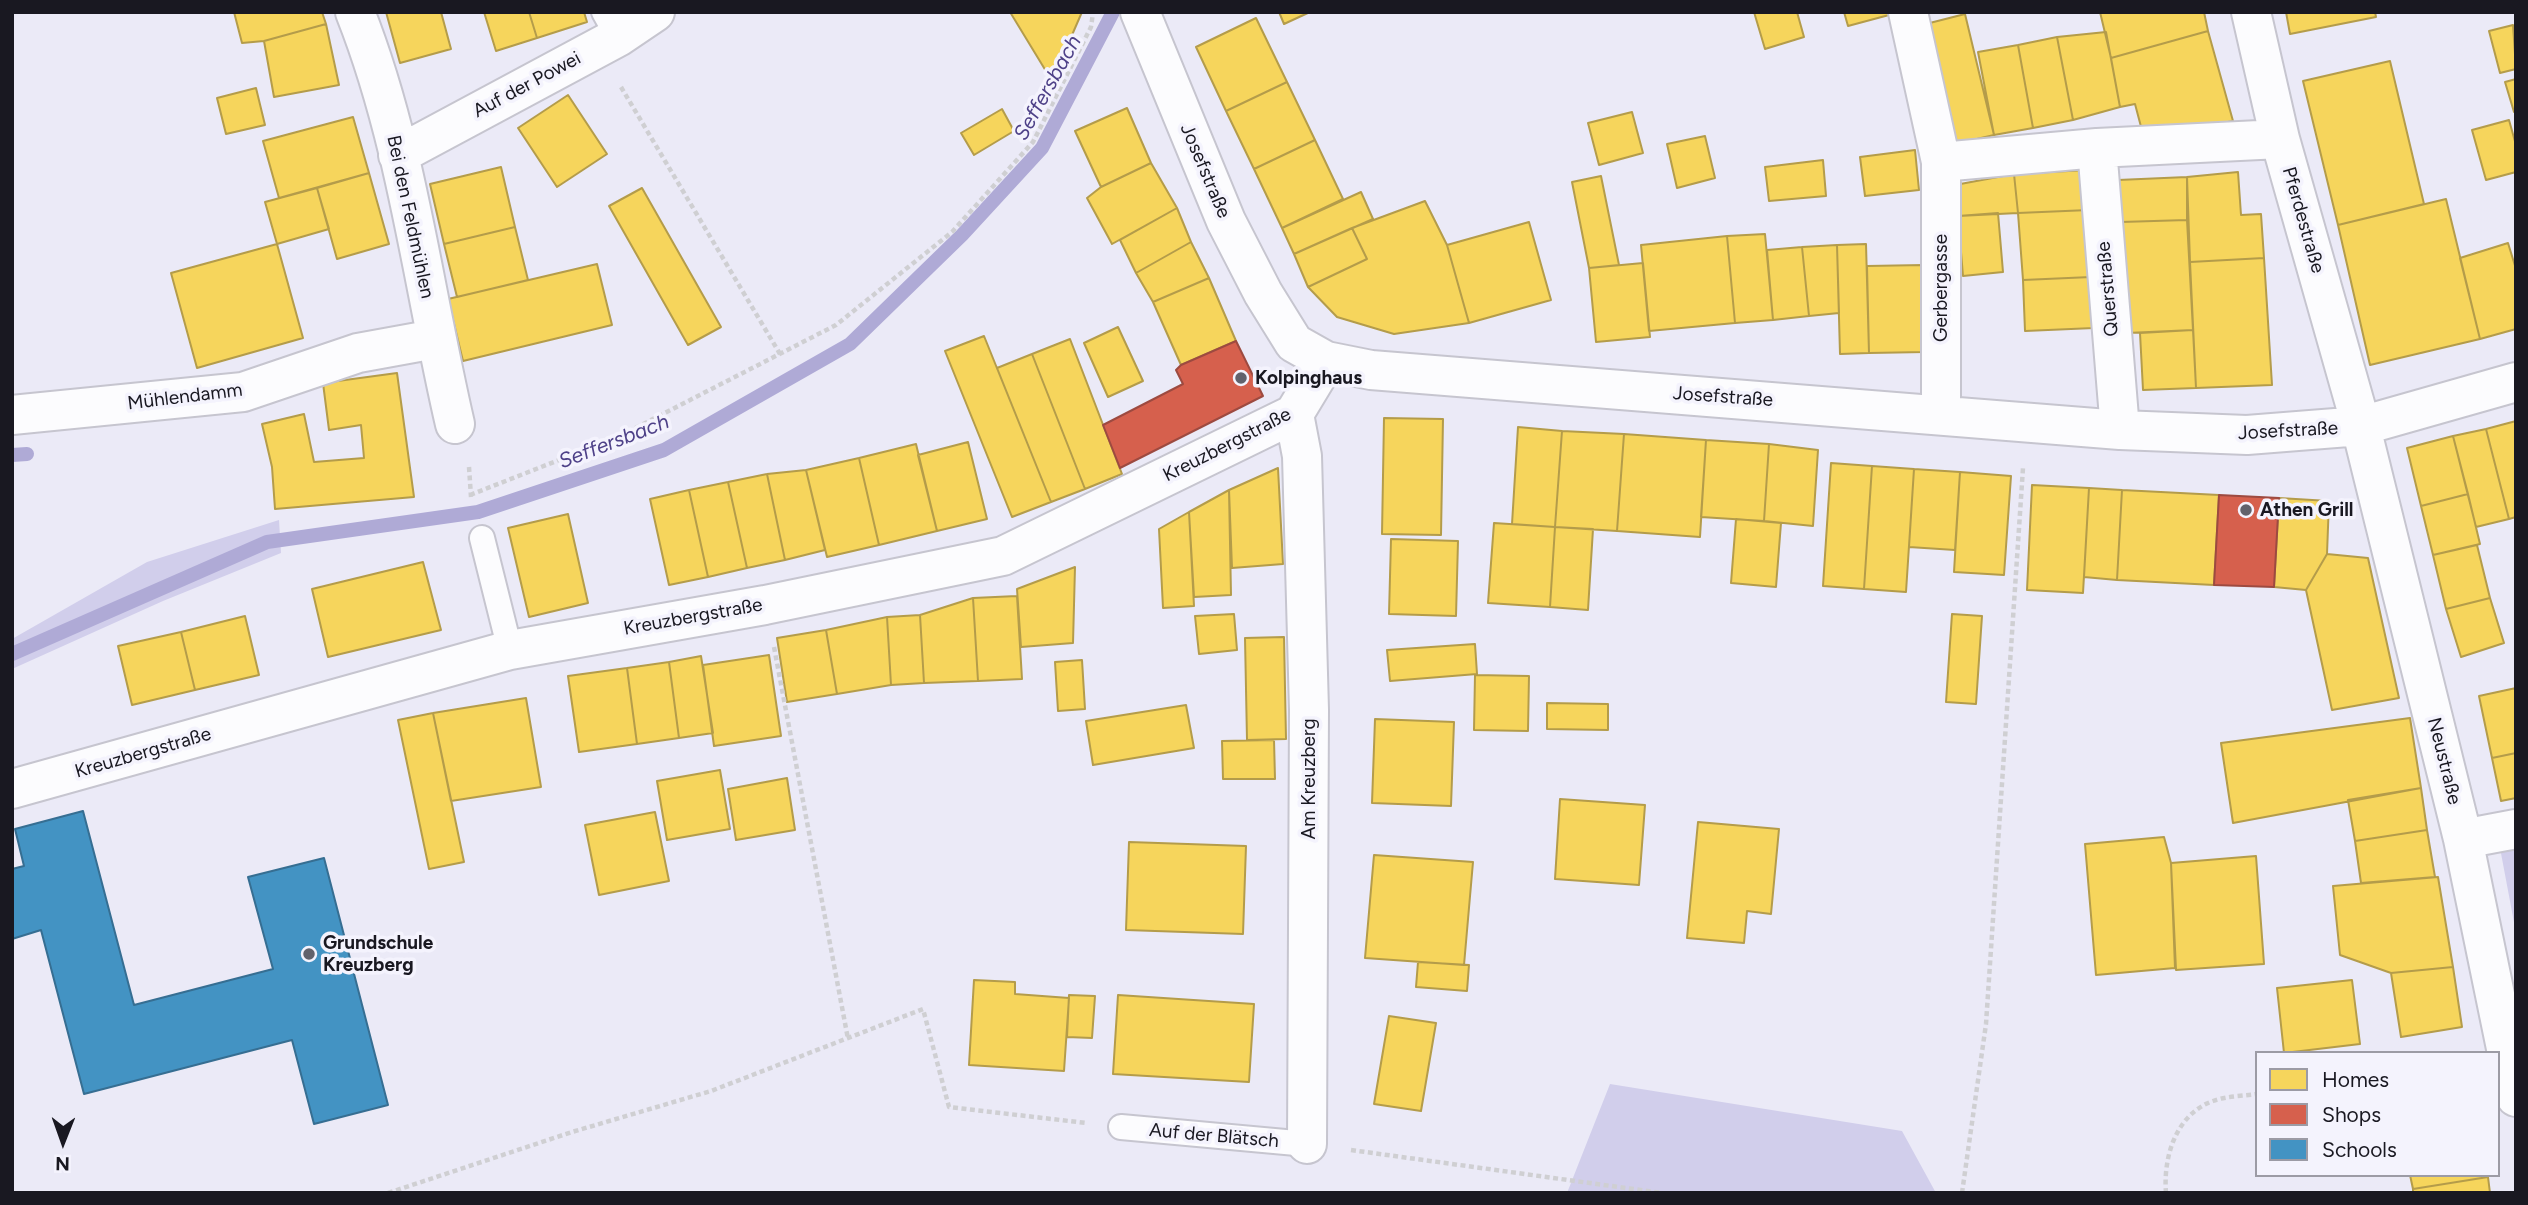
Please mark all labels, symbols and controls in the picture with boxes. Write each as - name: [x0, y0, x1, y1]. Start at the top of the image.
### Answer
- water label: Seffersbach: [1009, 31, 1087, 145]
- street label: Auf der Powei: [469, 47, 585, 123]
- street label: Josefstraße: [1175, 120, 1235, 222]
- street label: Bei den Feldmühlen: [382, 133, 438, 301]
- street label: Pferdestraße: [2277, 164, 2329, 276]
- street label: Gerbergasse: [1930, 234, 1952, 342]
- street label: Querstraße: [2092, 240, 2124, 338]
- place label: Kolpinghaus: [1255, 367, 1362, 389]
- marker: Kolpinghaus: [1233, 370, 1249, 386]
- street label: Mühlendamm: [126, 379, 244, 415]
- street label: Josefstraße: [1672, 382, 1774, 412]
- street label: Kreuzbergstraße: [1159, 403, 1295, 487]
- water label: Seffersbach: [555, 409, 673, 475]
- street label: Josefstraße: [2237, 417, 2339, 445]
- place label: Athen Grill: [2260, 499, 2354, 521]
- marker: Athen Grill: [2238, 502, 2254, 518]
- street label: Kreuzbergstraße: [622, 594, 764, 640]
- street label: Neustraße: [2422, 715, 2466, 807]
- street label: Am Kreuzberg: [1298, 718, 1320, 840]
- street label: Kreuzbergstraße: [72, 723, 214, 783]
- place label: Grundschule Kreuzberg: [323, 932, 433, 976]
- marker: Grundschule Kreuzberg: [301, 946, 317, 962]
- legend: [2255, 1051, 2500, 1177]
- text: Homes: [2322, 1067, 2389, 1092]
- text: Shops: [2322, 1102, 2381, 1127]
- north arrow: [28, 1107, 98, 1177]
- street label: Auf der Blätsch: [1148, 1119, 1280, 1153]
- text: Schools: [2322, 1137, 2397, 1162]
- text: N: [55, 1152, 70, 1175]

